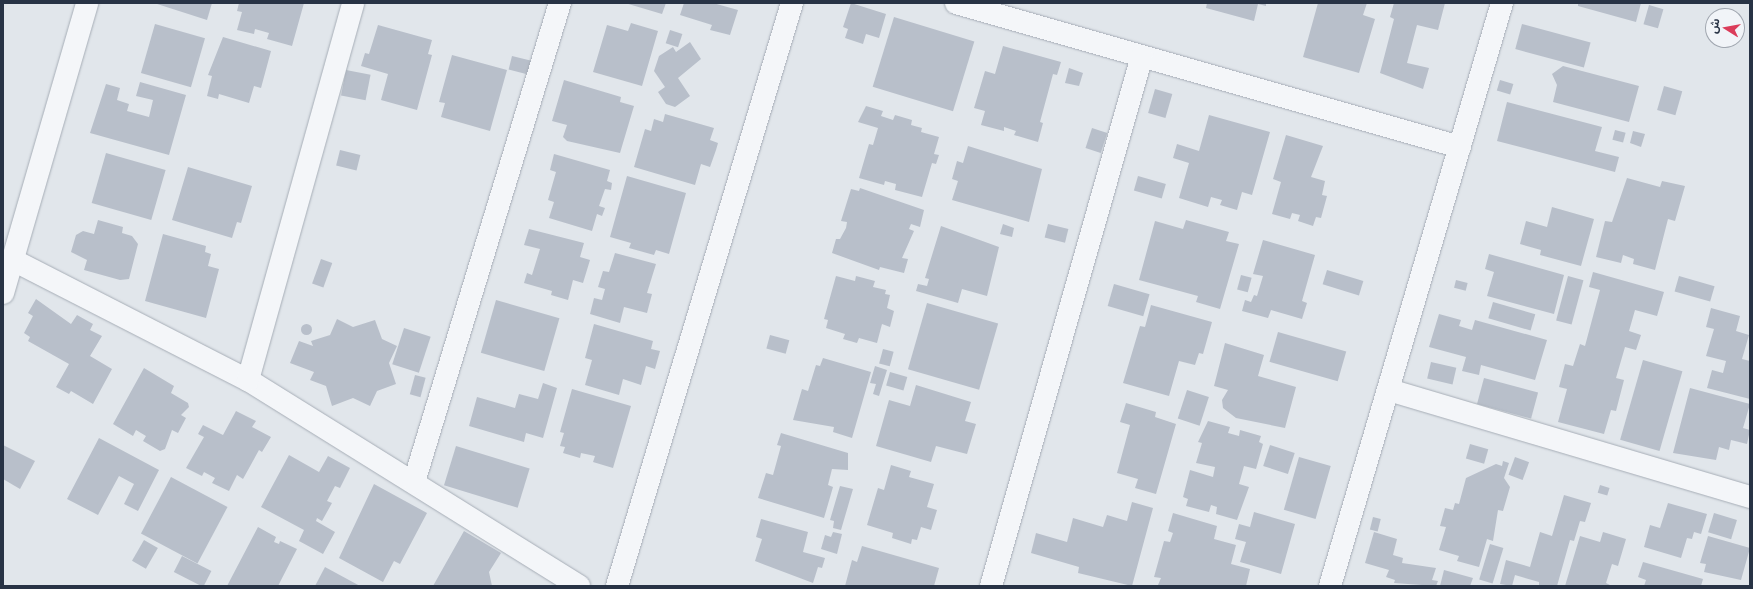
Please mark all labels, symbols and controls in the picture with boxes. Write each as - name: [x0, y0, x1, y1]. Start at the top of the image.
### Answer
- north arrow: [1705, 8, 1745, 48]
- text: ش: [1705, 17, 1723, 35]

